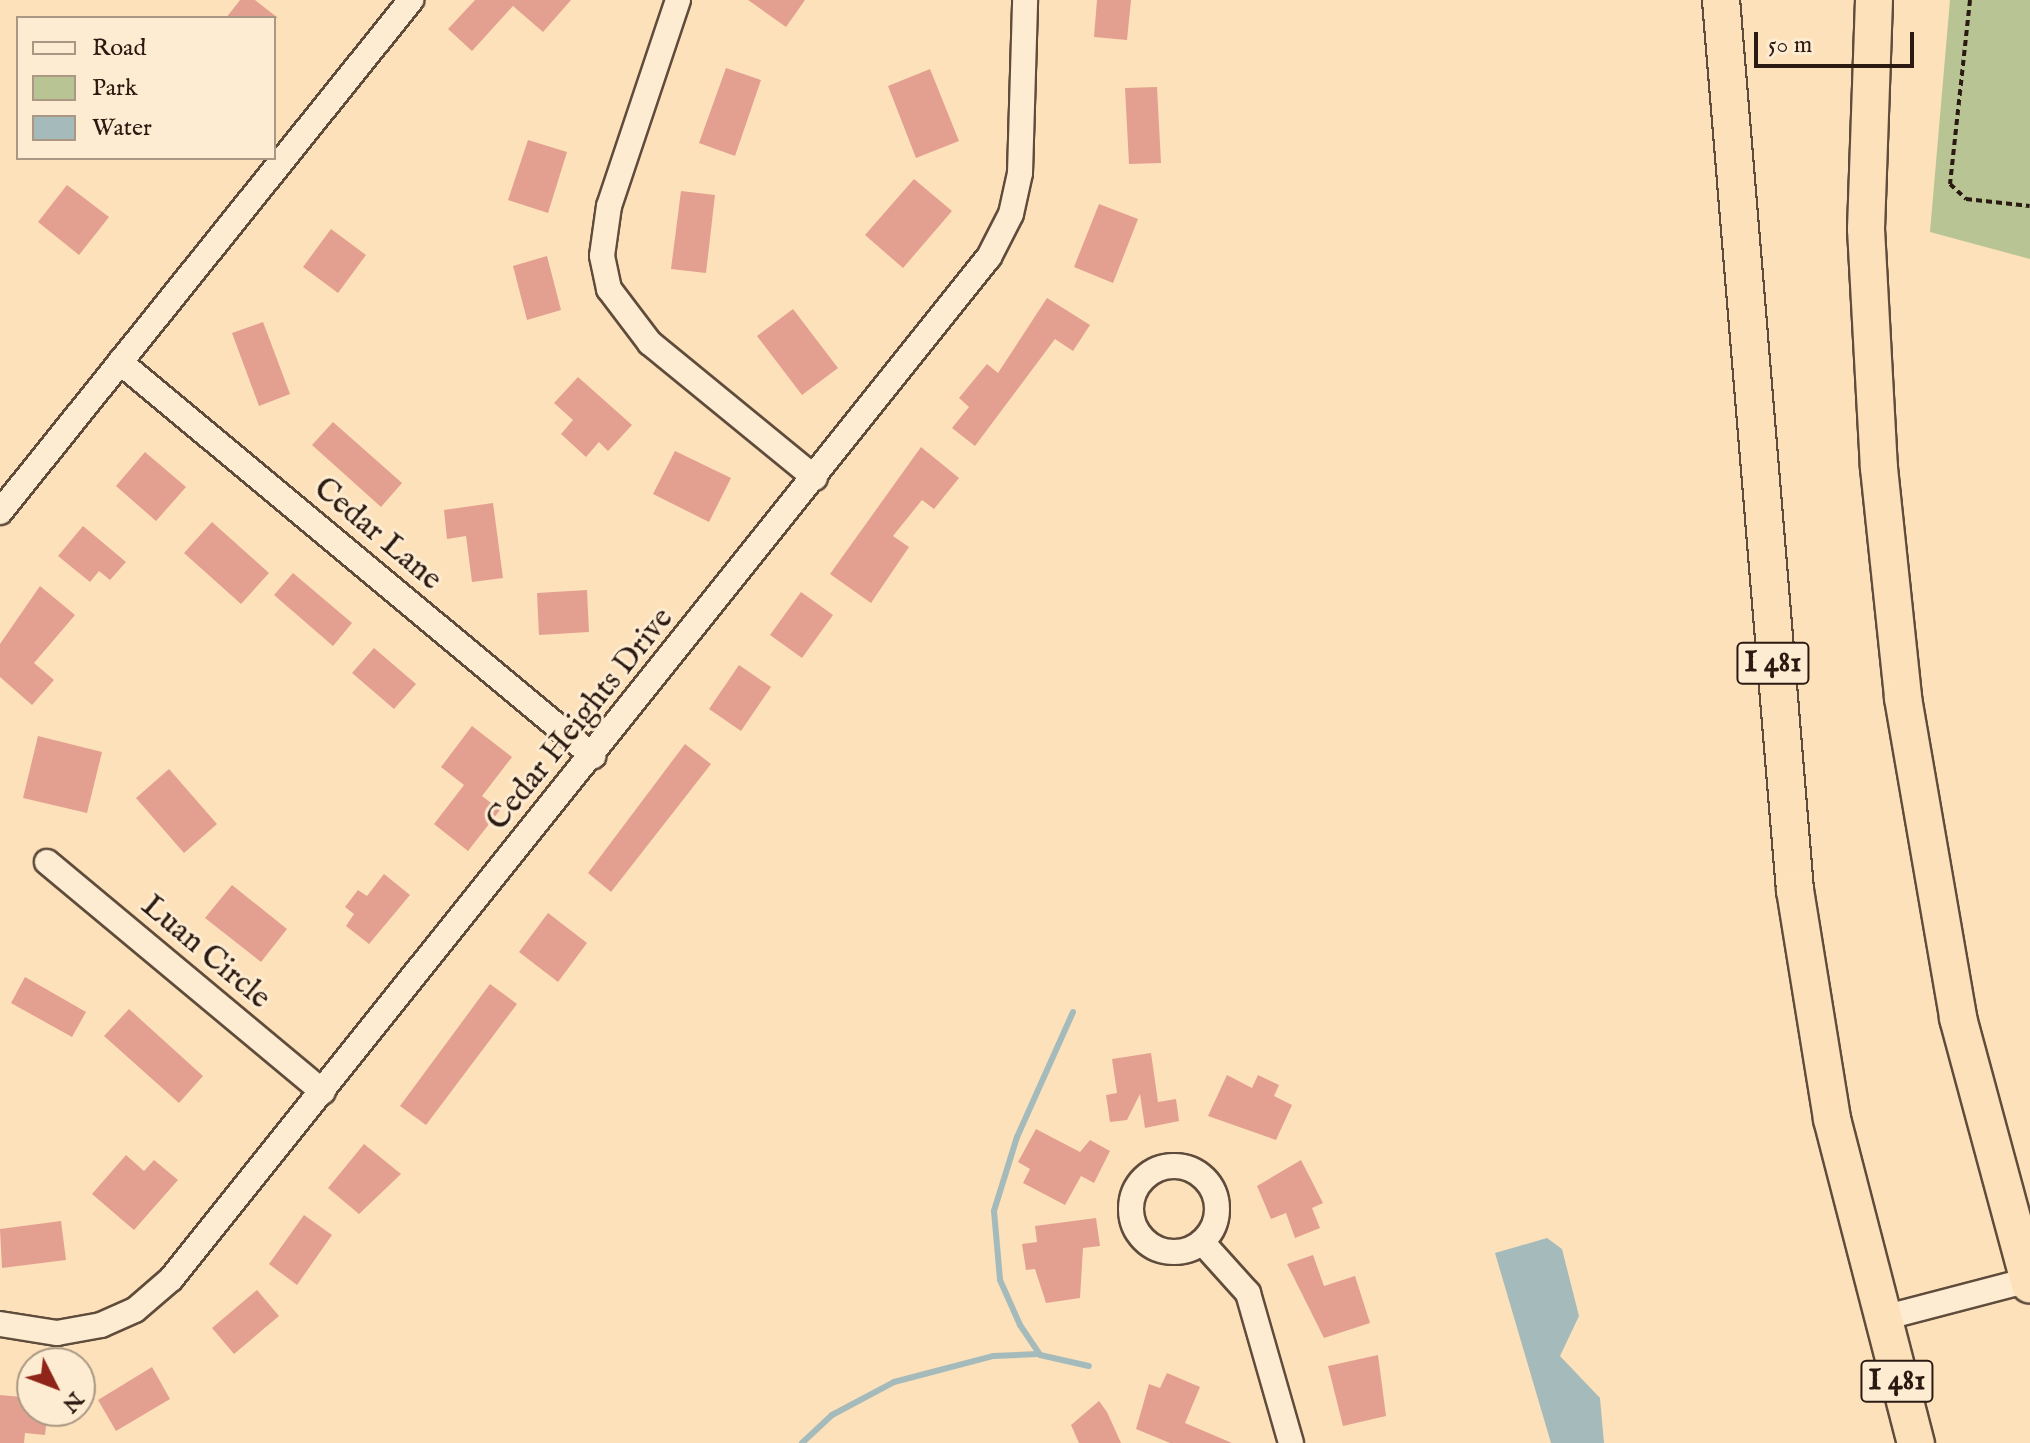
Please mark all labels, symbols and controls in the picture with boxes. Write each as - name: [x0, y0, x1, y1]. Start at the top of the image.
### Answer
- legend: [16, 16, 276, 160]
- scale bar: [1758, 16, 1918, 66]
- text: 50 m: [1768, 30, 1812, 61]
- text: Road: [92, 33, 146, 64]
- text: Park: [92, 73, 138, 104]
- text: Water: [92, 113, 152, 144]
- street label: Cedar Lane: [305, 470, 449, 600]
- street label: Cedar Heights Drive: [479, 601, 683, 839]
- road number: I 481: [1735, 637, 1811, 689]
- street label: Luan Circle: [132, 888, 278, 1018]
- north arrow: [16, 1347, 96, 1427]
- road number: I 481: [1859, 1355, 1935, 1407]
- text: N: [56, 1385, 89, 1418]

